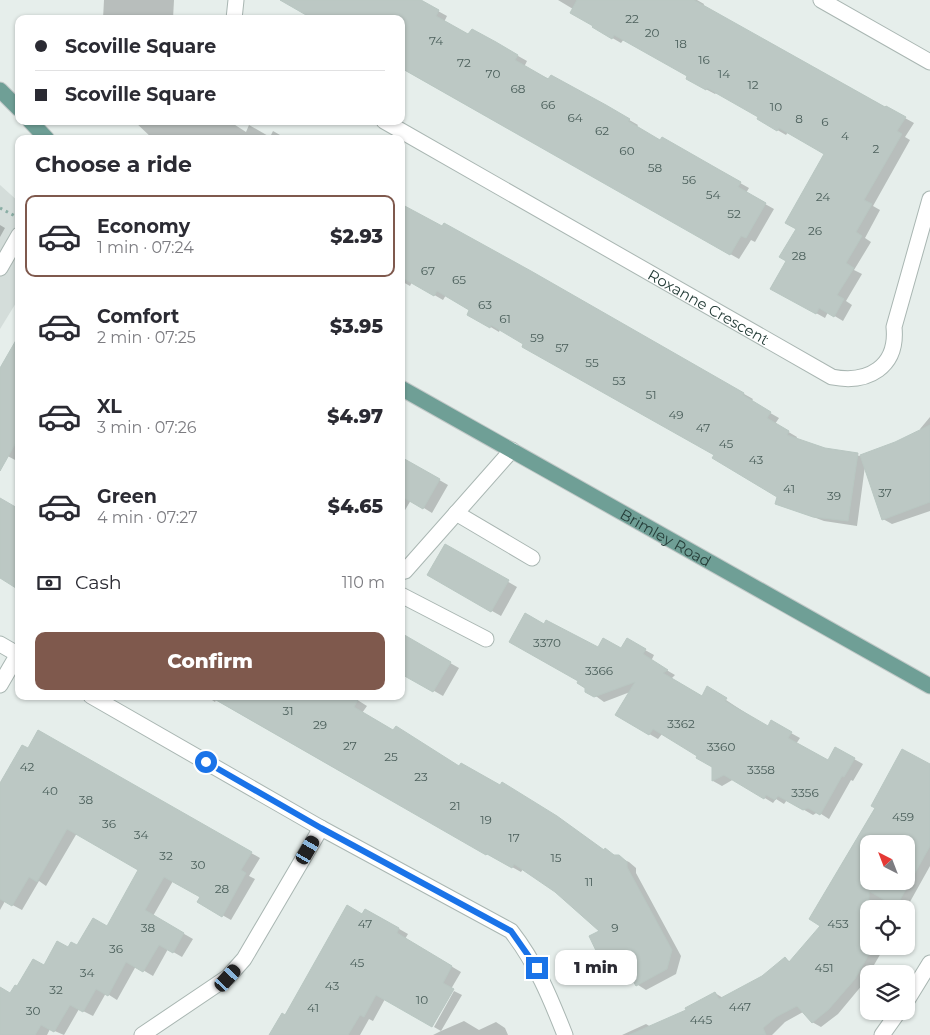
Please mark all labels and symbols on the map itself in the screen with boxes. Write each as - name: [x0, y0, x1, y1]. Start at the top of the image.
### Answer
- house number: 22: [625, 11, 639, 26]
- house number: 20: [645, 25, 659, 40]
- house number: 74: [429, 33, 443, 48]
- house number: 18: [675, 36, 687, 51]
- house number: 16: [698, 52, 710, 67]
- house number: 72: [457, 55, 471, 70]
- house number: 70: [486, 66, 500, 81]
- house number: 14: [718, 66, 730, 81]
- house number: 12: [747, 77, 759, 92]
- house number: 68: [511, 81, 526, 96]
- house number: 66: [541, 97, 555, 112]
- house number: 10: [770, 99, 782, 114]
- house number: 64: [567, 110, 583, 125]
- house number: 8: [795, 111, 803, 126]
- house number: 6: [821, 114, 829, 129]
- house number: 62: [595, 123, 609, 138]
- house number: 4: [841, 128, 849, 143]
- house number: 2: [873, 141, 880, 156]
- house number: 60: [619, 143, 635, 158]
- house number: 58: [648, 160, 663, 175]
- house number: 56: [682, 172, 696, 187]
- house number: 54: [706, 187, 720, 202]
- house number: 24: [816, 189, 830, 204]
- house number: 52: [727, 206, 741, 221]
- house number: 26: [808, 223, 822, 238]
- house number: 28: [792, 248, 807, 263]
- house number: 67: [421, 263, 435, 278]
- street label: Roxanne Crescent: [645, 264, 773, 349]
- house number: 65: [452, 272, 466, 287]
- house number: 63: [478, 297, 492, 312]
- house number: 61: [499, 311, 511, 326]
- house number: 59: [530, 330, 544, 345]
- house number: 57: [555, 340, 569, 355]
- house number: 55: [585, 355, 599, 370]
- house number: 53: [612, 373, 626, 388]
- house number: 51: [645, 387, 657, 402]
- house number: 49: [668, 407, 684, 422]
- house number: 47: [696, 420, 710, 435]
- house number: 45: [719, 436, 734, 451]
- house number: 43: [749, 452, 763, 467]
- house number: 41: [783, 481, 795, 496]
- house number: 37: [878, 485, 892, 500]
- house number: 39: [827, 488, 841, 503]
- street label: Brimley Road: [617, 504, 715, 570]
- house number: 3370: [533, 635, 561, 650]
- house number: 3366: [585, 663, 613, 678]
- house number: 31: [282, 703, 294, 718]
- house number: 3362: [667, 716, 695, 731]
- house number: 29: [313, 717, 327, 732]
- house number: 27: [343, 738, 357, 753]
- house number: 3360: [707, 739, 735, 754]
- house number: 25: [384, 749, 398, 764]
- route start: [195, 751, 217, 773]
- house number: 42: [20, 759, 35, 774]
- house number: 3358: [747, 762, 775, 777]
- house number: 23: [414, 769, 428, 784]
- house number: 40: [42, 783, 58, 798]
- house number: 3356: [791, 785, 819, 800]
- house number: 38: [79, 792, 94, 807]
- house number: 21: [449, 798, 461, 813]
- house number: 459: [892, 809, 914, 824]
- house number: 19: [480, 812, 492, 827]
- house number: 36: [102, 816, 116, 831]
- house number: 34: [134, 827, 148, 842]
- house number: 17: [508, 830, 520, 845]
- car: [294, 833, 321, 867]
- north arrow: [860, 835, 915, 890]
- house number: 32: [159, 848, 173, 863]
- house number: 15: [550, 850, 562, 865]
- house number: 30: [191, 857, 205, 872]
- house number: 11: [585, 874, 593, 889]
- house number: 28: [215, 881, 230, 896]
- house number: 47: [358, 916, 372, 931]
- house number: 453: [827, 916, 849, 931]
- house number: 38: [141, 920, 156, 935]
- house number: 9: [611, 920, 619, 935]
- house number: 36: [109, 941, 123, 956]
- callout: 1 min: [554, 950, 637, 986]
- house number: 45: [350, 955, 365, 970]
- route end: [526, 957, 548, 979]
- house number: 451: [814, 960, 834, 975]
- car: [212, 962, 243, 994]
- house number: 34: [80, 965, 94, 980]
- house number: 43: [325, 978, 339, 993]
- house number: 32: [49, 982, 63, 997]
- house number: 10: [416, 992, 428, 1007]
- house number: 447: [729, 999, 751, 1014]
- house number: 41: [307, 1000, 319, 1015]
- house number: 30: [26, 1003, 40, 1018]
- house number: 445: [690, 1012, 713, 1027]

